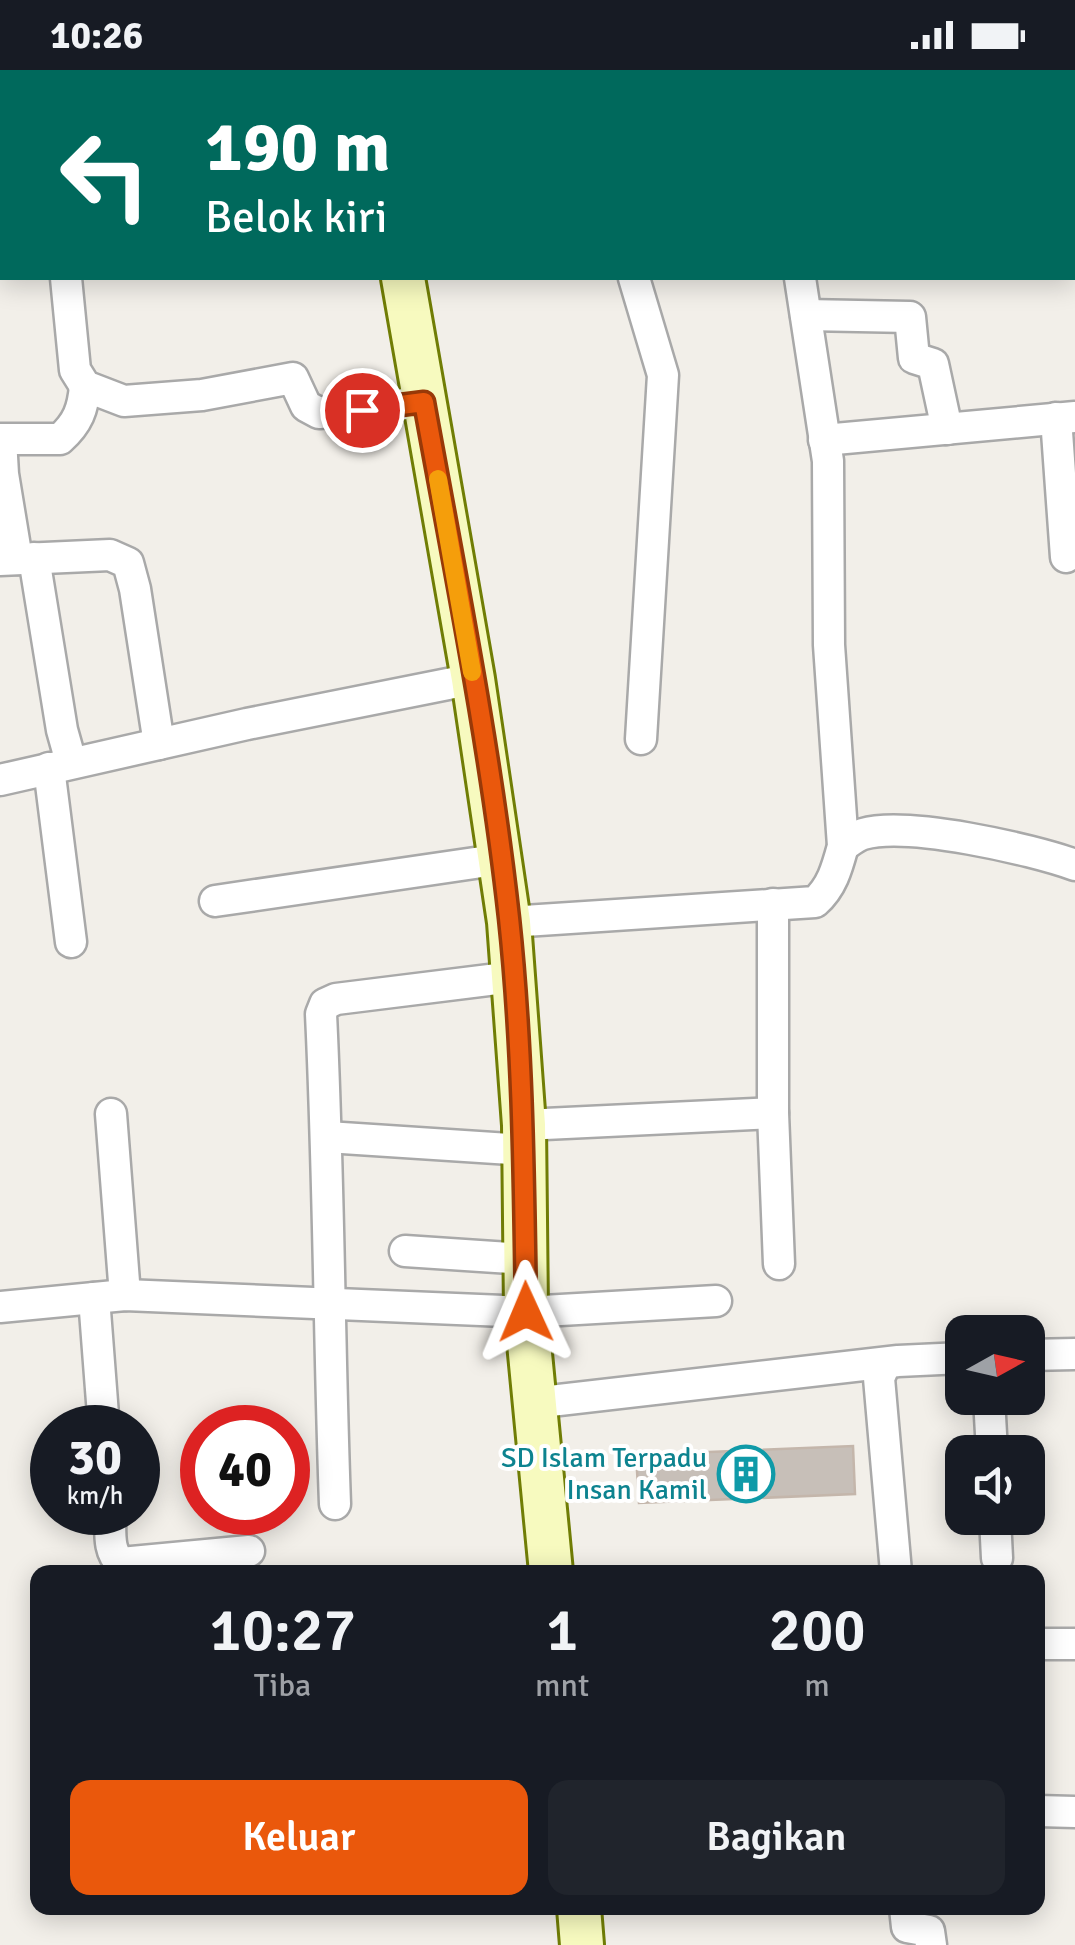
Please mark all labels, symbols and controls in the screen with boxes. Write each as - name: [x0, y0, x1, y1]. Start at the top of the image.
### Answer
- text: 10:26: [50, 12, 143, 59]
- text: 190 m: [205, 104, 390, 190]
- icon: left: [40, 110, 170, 240]
- text: Belok kiri: [205, 190, 387, 245]
- pin: [320, 368, 405, 453]
- icon: arrive: [335, 383, 390, 438]
- position arrow: [474, 1260, 578, 1364]
- north arrow: [945, 1315, 1045, 1415]
- map controls: [945, 1315, 1045, 1535]
- speed limit sign: 40: [180, 1405, 310, 1535]
- text: 30: [68, 1427, 122, 1489]
- button: sound: [945, 1435, 1045, 1535]
- place label: SD Islam Terpadu Insan Kamil: [501, 1441, 707, 1507]
- building icon: SD Islam Terpadu Insan Kamil: [716, 1444, 776, 1504]
- text: km/h: [67, 1480, 123, 1511]
- text: 10:27: [209, 1594, 356, 1668]
- text: 1: [546, 1594, 578, 1668]
- text: 200: [769, 1594, 866, 1668]
- text: Tiba: [254, 1666, 311, 1705]
- text: mnt: [535, 1666, 589, 1705]
- text: m: [804, 1666, 830, 1705]
- button: Keluar: [70, 1780, 528, 1895]
- button: Bagikan: [548, 1780, 1005, 1895]

